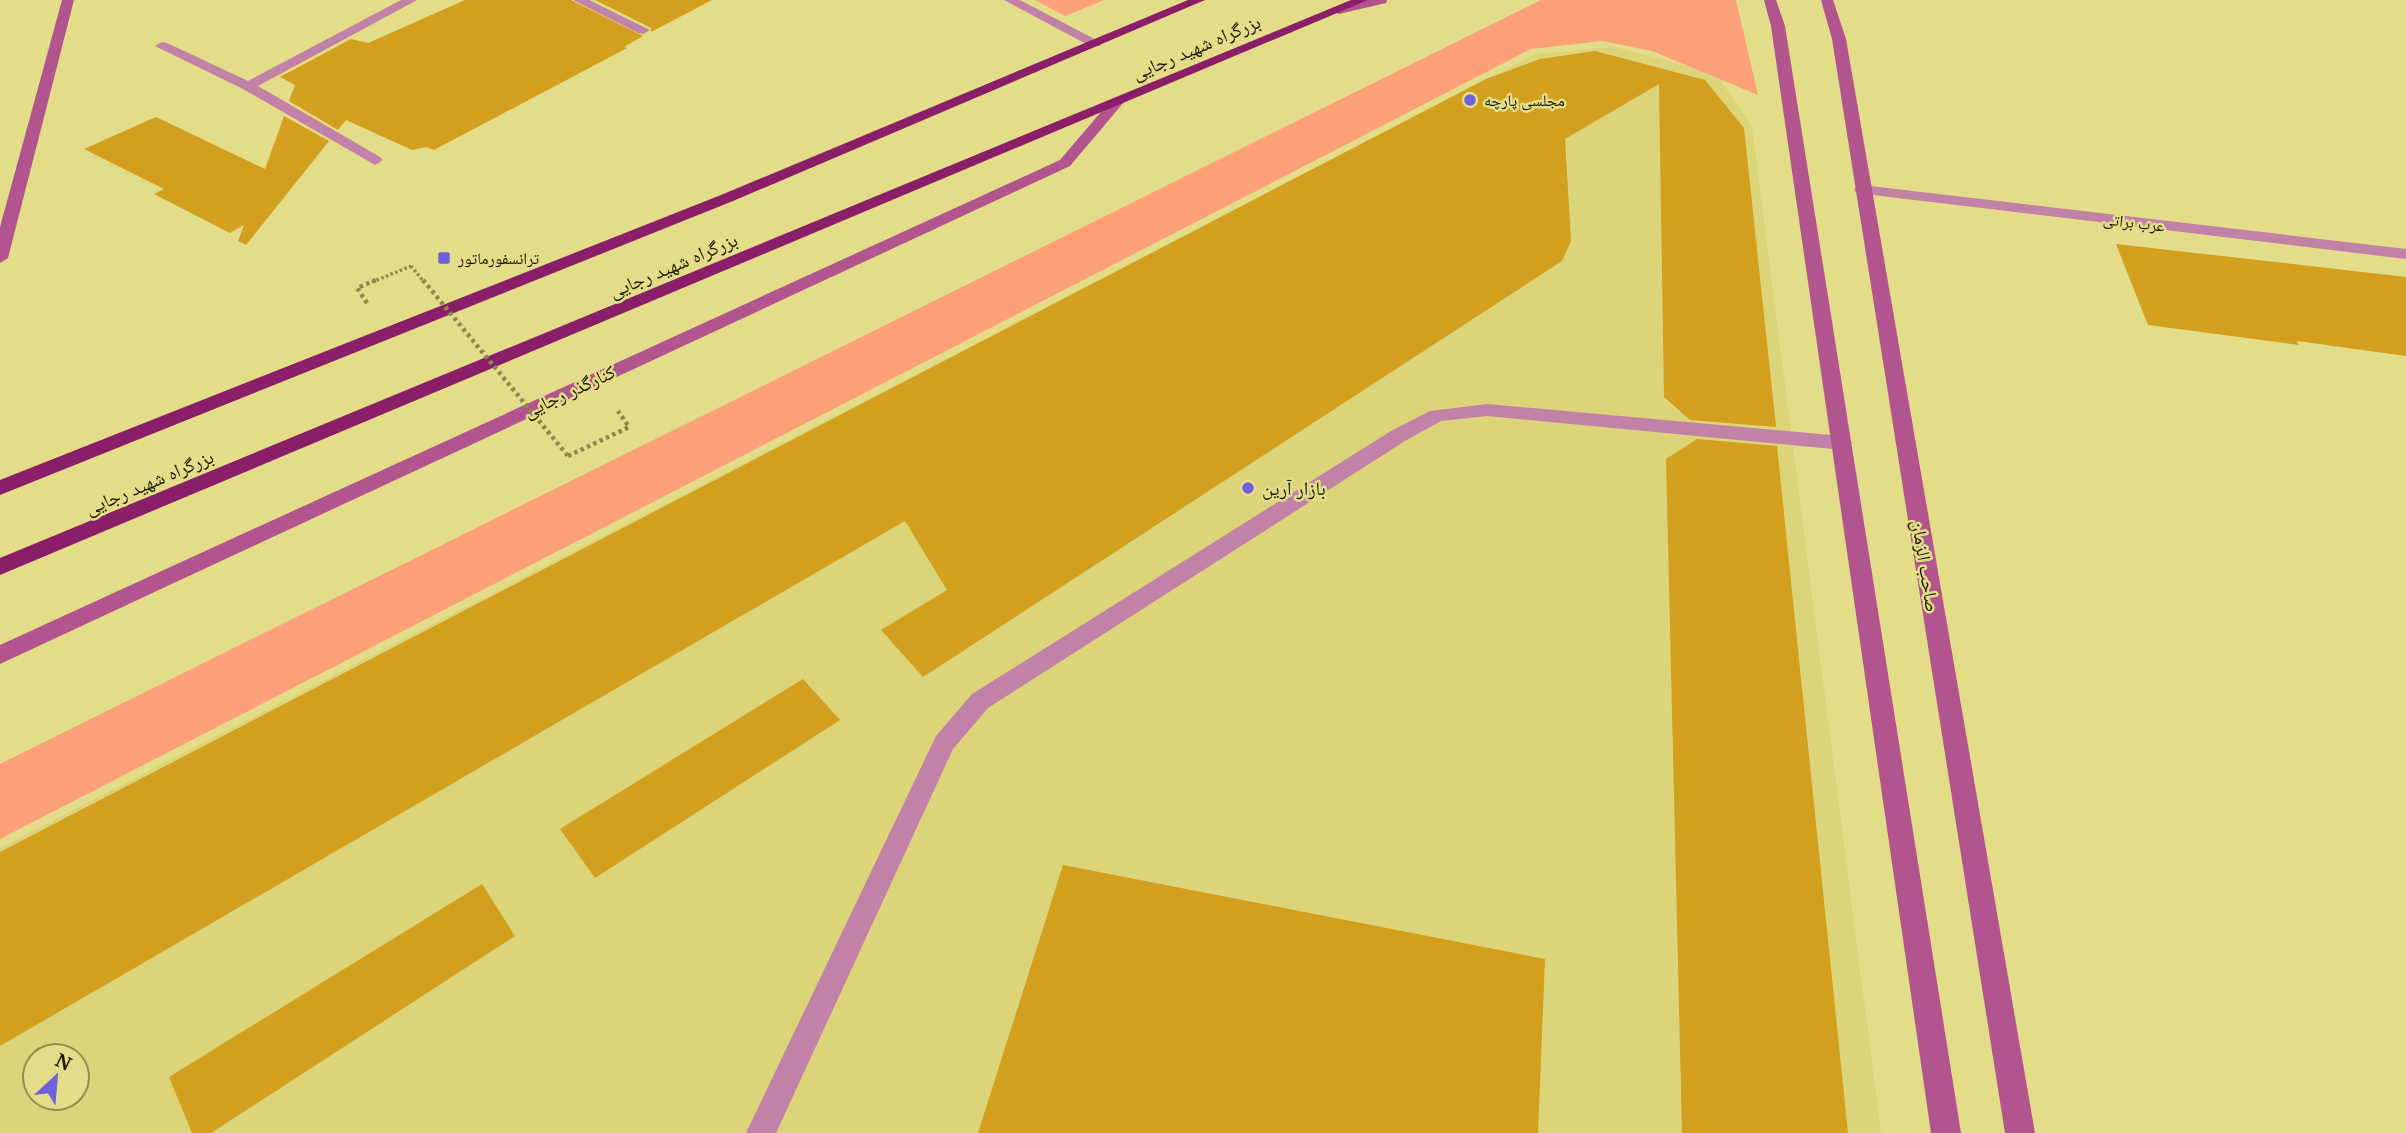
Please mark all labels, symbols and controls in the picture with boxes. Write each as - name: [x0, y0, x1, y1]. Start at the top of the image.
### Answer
- street label: بزرگراه شهید رجایی: [1128, 8, 1264, 86]
- place label: مجلسی پارچه: [1484, 89, 1565, 111]
- marker: مجلسی پارچه: [1462, 92, 1478, 108]
- street label: عرب براتی: [2102, 207, 2166, 237]
- street label: بزرگراه شهید رجایی: [605, 226, 741, 304]
- place label: ترانسفورماتور: [457, 247, 539, 269]
- marker: ترانسفورماتور: [436, 250, 452, 266]
- street label: کنارگذر رجایی: [519, 358, 619, 424]
- street label: بزرگراه شهید رجایی: [81, 443, 217, 521]
- place label: بازار آرین: [1262, 475, 1326, 501]
- marker: بازار آرین: [1240, 480, 1256, 496]
- street label: صاحب الزمان: [1906, 518, 1946, 614]
- north arrow: [21, 1042, 91, 1112]
- text: N: [51, 1047, 76, 1077]

